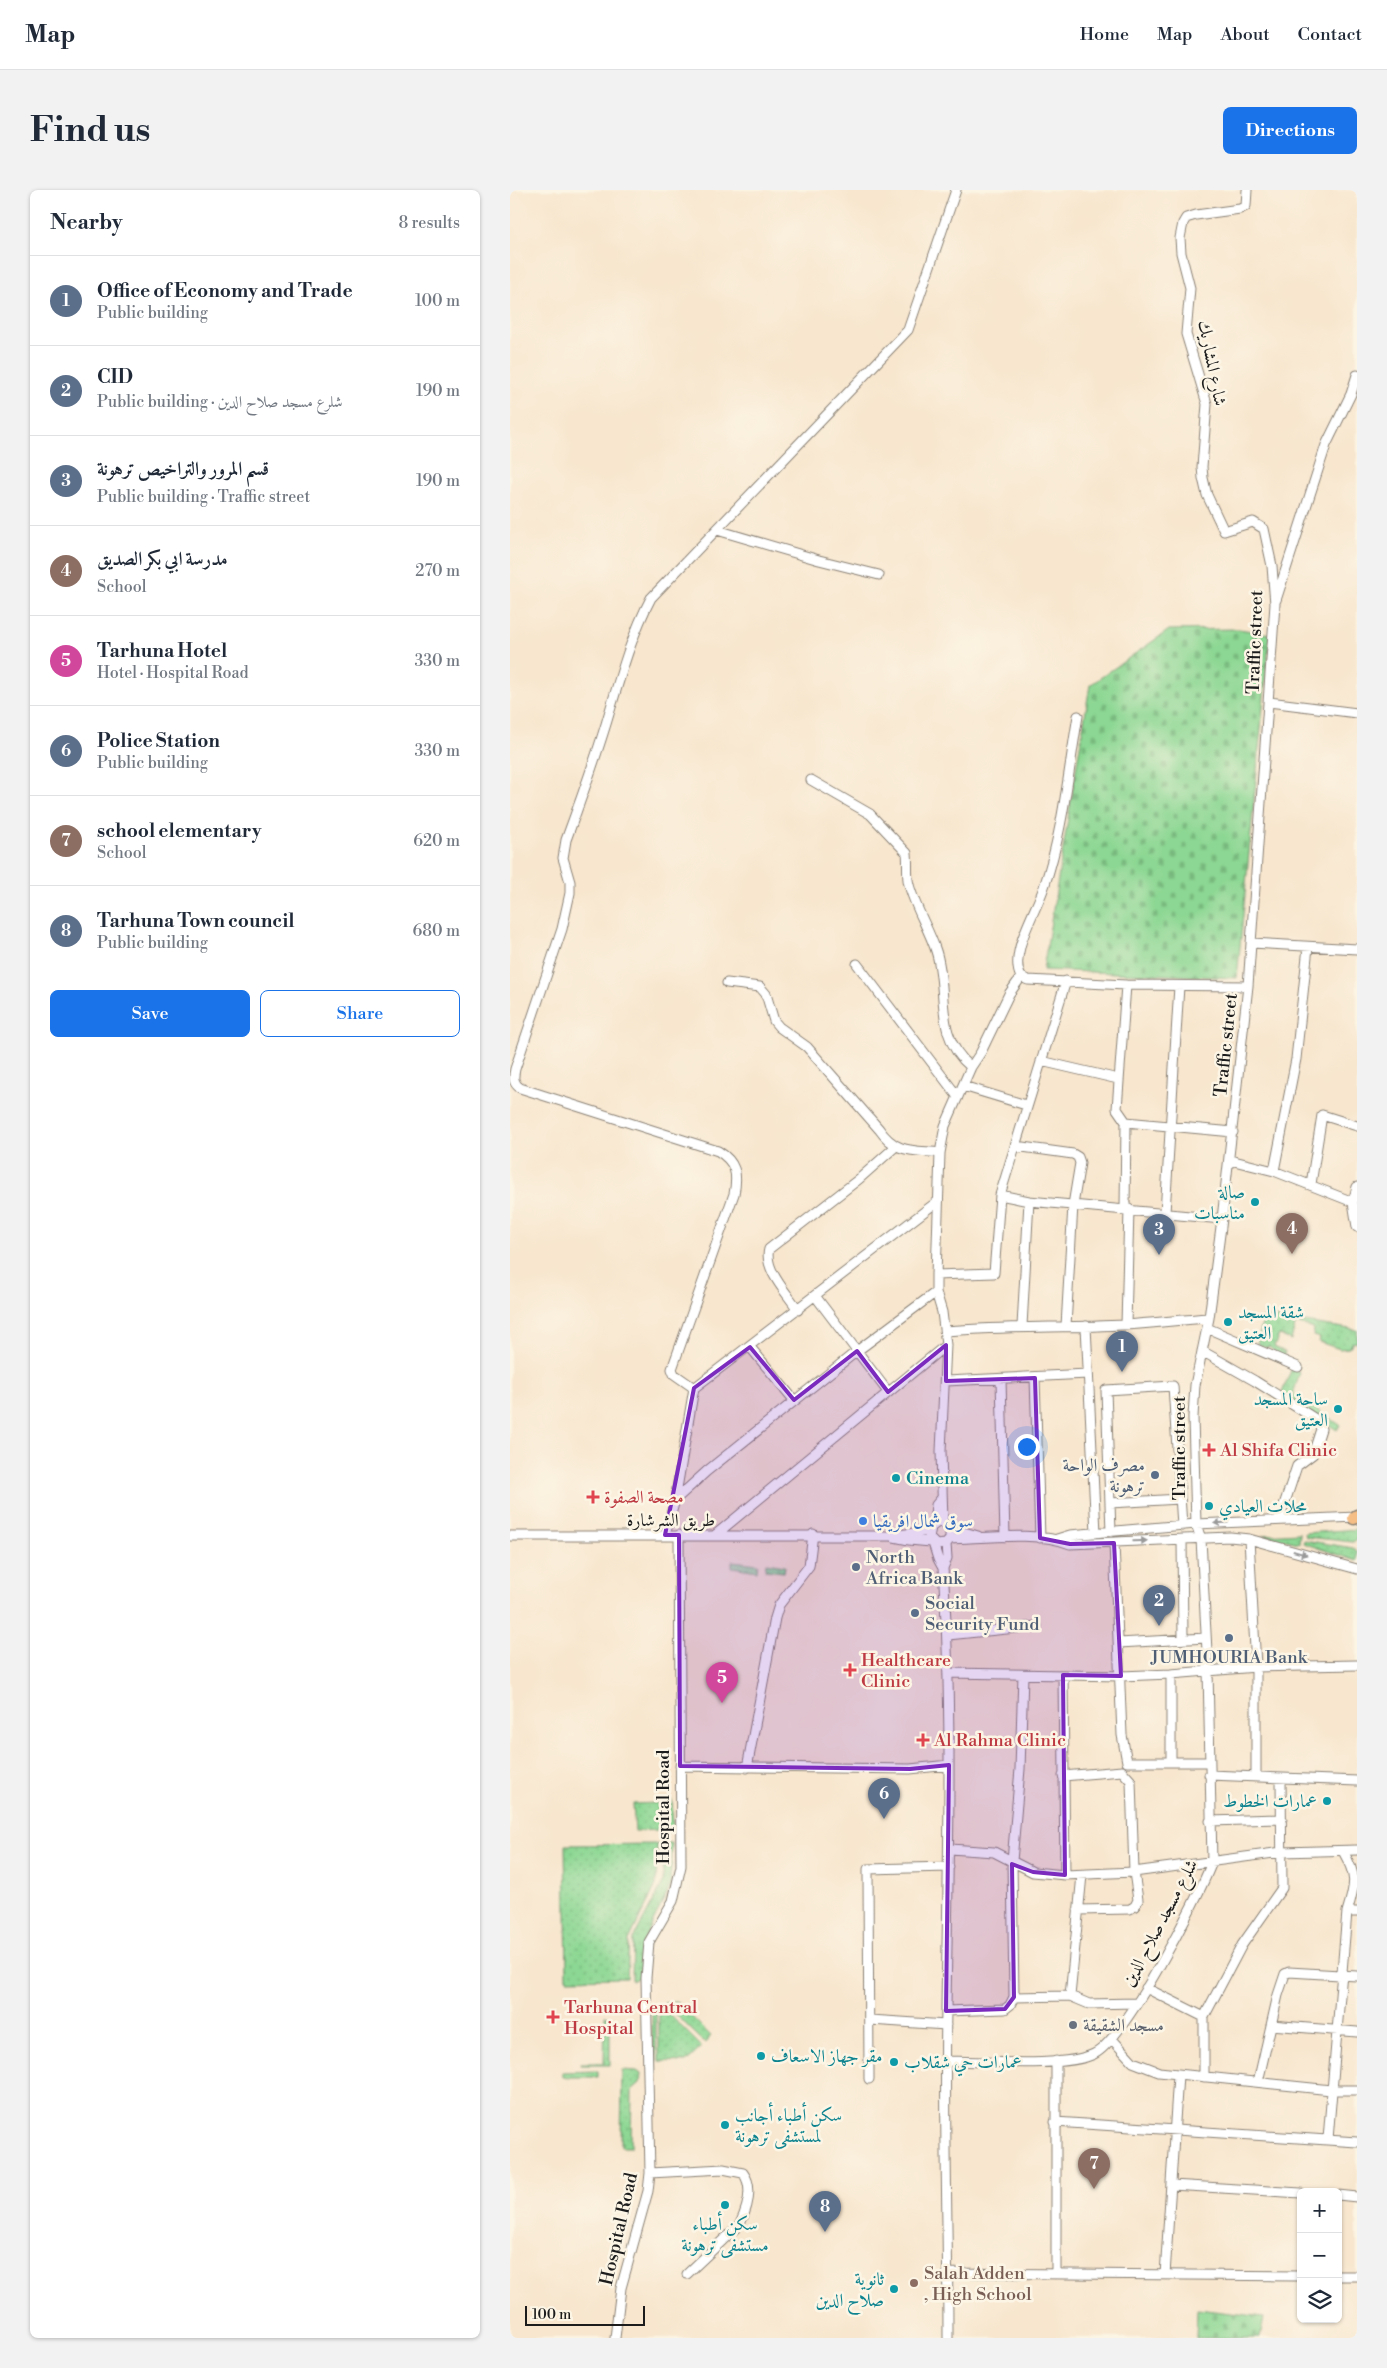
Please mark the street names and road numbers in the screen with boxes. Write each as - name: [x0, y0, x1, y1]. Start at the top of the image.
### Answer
- street label: شارع المشاريك: [1189, 318, 1232, 409]
- street label: Traffic street: [1242, 589, 1268, 694]
- street label: Traffic street: [1209, 991, 1243, 1098]
- street label: Traffic street: [1168, 1395, 1191, 1500]
- street label: طريق الشرشارة: [627, 1509, 715, 1532]
- street label: Hospital Road: [652, 1749, 675, 1865]
- street label: شلرع مسجد صلاح الدين: [1117, 1855, 1207, 1993]
- street label: Hospital Road: [595, 2170, 643, 2288]

